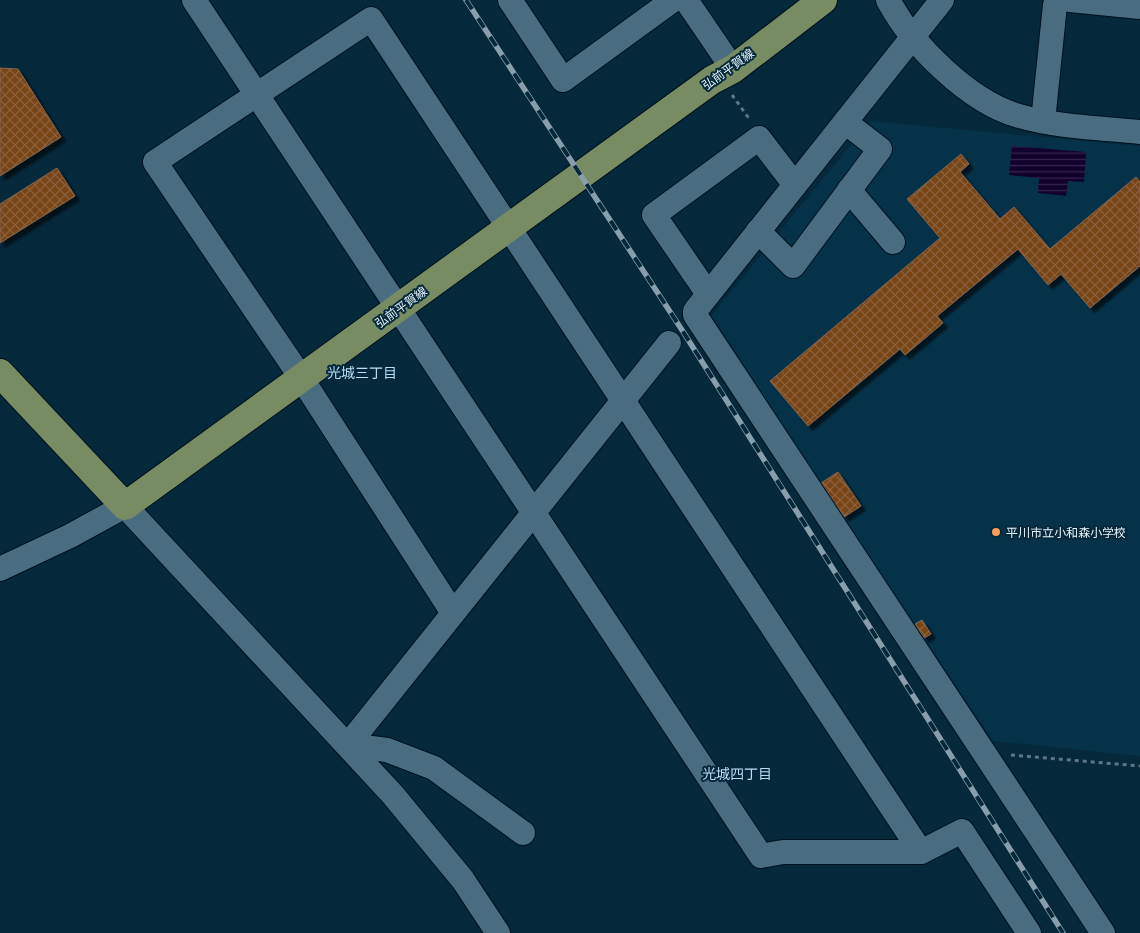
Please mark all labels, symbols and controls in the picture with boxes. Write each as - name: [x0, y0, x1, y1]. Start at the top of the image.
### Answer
- street label: 弘前平賀線: [699, 45, 757, 93]
- street label: 弘前平賀線: [372, 283, 430, 331]
- district label: 光城三丁目: [327, 364, 397, 382]
- place label: 平川市立小和森小学校: [1006, 525, 1126, 540]
- marker: 平川市立小和森小学校: [990, 526, 1002, 538]
- district label: 光城四丁目: [702, 765, 772, 783]

